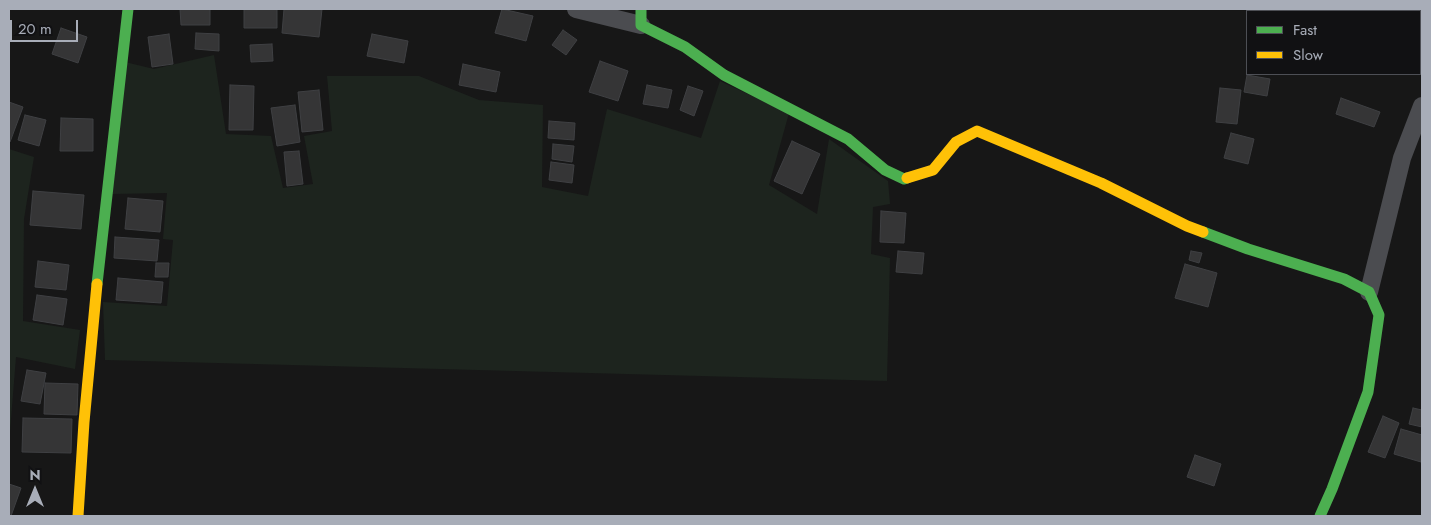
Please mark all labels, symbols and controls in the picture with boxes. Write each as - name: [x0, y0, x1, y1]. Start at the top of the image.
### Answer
- scale bar: [12, 10, 80, 42]
- legend: [1246, 10, 1421, 75]
- text: 20 m: [18, 18, 52, 40]
- text: Fast: [1293, 19, 1317, 41]
- text: Slow: [1293, 44, 1323, 66]
- north arrow: [10, 465, 60, 515]
- text: N: [29, 465, 41, 485]

